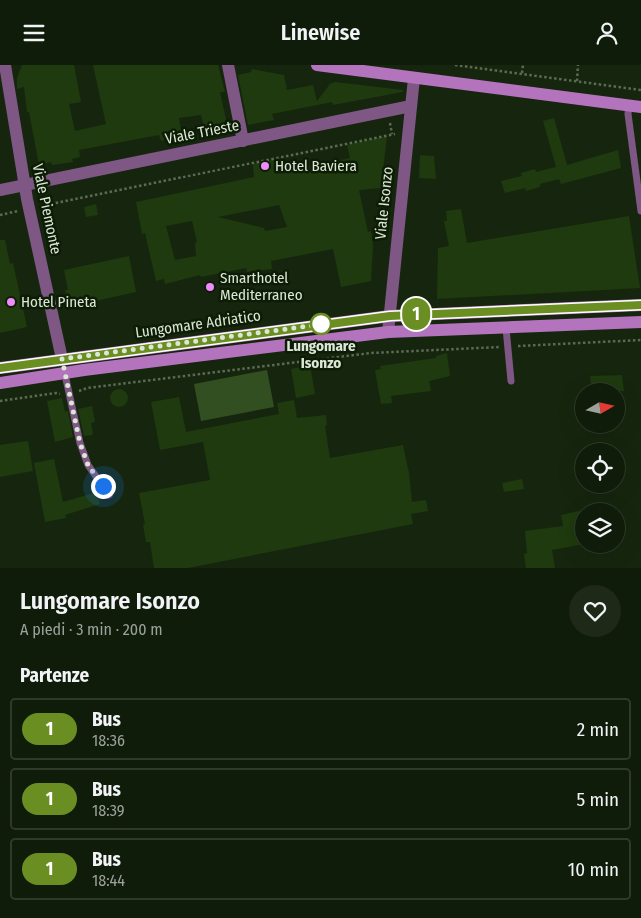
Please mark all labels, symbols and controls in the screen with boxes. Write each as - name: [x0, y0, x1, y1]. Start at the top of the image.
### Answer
- icon: menu: [20, 19, 48, 47]
- text: Linewise: [281, 19, 360, 46]
- icon: person: [593, 19, 621, 47]
- street label: Viale Trieste: [164, 116, 240, 148]
- place label: Hotel Baviera: [275, 157, 357, 175]
- marker: Hotel Baviera: [259, 160, 271, 172]
- street label: Viale Piemonte: [29, 162, 65, 256]
- street label: Viale Isonzo: [371, 166, 397, 240]
- place label: Smarthotel Mediterraneo: [220, 269, 303, 304]
- marker: Smarthotel Mediterraneo: [204, 281, 216, 293]
- place label: Hotel Pineta: [21, 293, 97, 311]
- marker: Hotel Pineta: [5, 296, 17, 308]
- line badge: 1: [400, 298, 432, 330]
- text: 1: [412, 303, 420, 325]
- street label: Lungomare Adriatico: [134, 306, 262, 342]
- marker: Lungomare Isonzo: [310, 313, 332, 335]
- place label: Lungomare Isonzo: [286, 337, 356, 372]
- north arrow: [575, 383, 625, 433]
- map controls: [575, 383, 625, 553]
- button: locate: [575, 443, 625, 493]
- your location: [91, 474, 116, 499]
- button: layers: [575, 503, 625, 553]
- button: heart: [569, 585, 621, 637]
- text: Lungomare Isonzo: [20, 587, 200, 615]
- text: A piedi · 3 min · 200 m: [20, 620, 163, 639]
- text: Partenze: [20, 664, 89, 687]
- text: Bus: [92, 708, 121, 731]
- text: 1: [46, 718, 53, 740]
- text: 2 min: [577, 718, 619, 741]
- text: 18:36: [92, 731, 125, 750]
- text: Bus: [92, 778, 121, 801]
- text: 1: [46, 788, 53, 810]
- text: 5 min: [576, 788, 619, 811]
- text: 18:39: [92, 801, 125, 820]
- text: Bus: [92, 848, 121, 871]
- text: 1: [46, 858, 53, 880]
- text: 10 min: [568, 858, 619, 881]
- text: 18:44: [92, 871, 125, 890]

